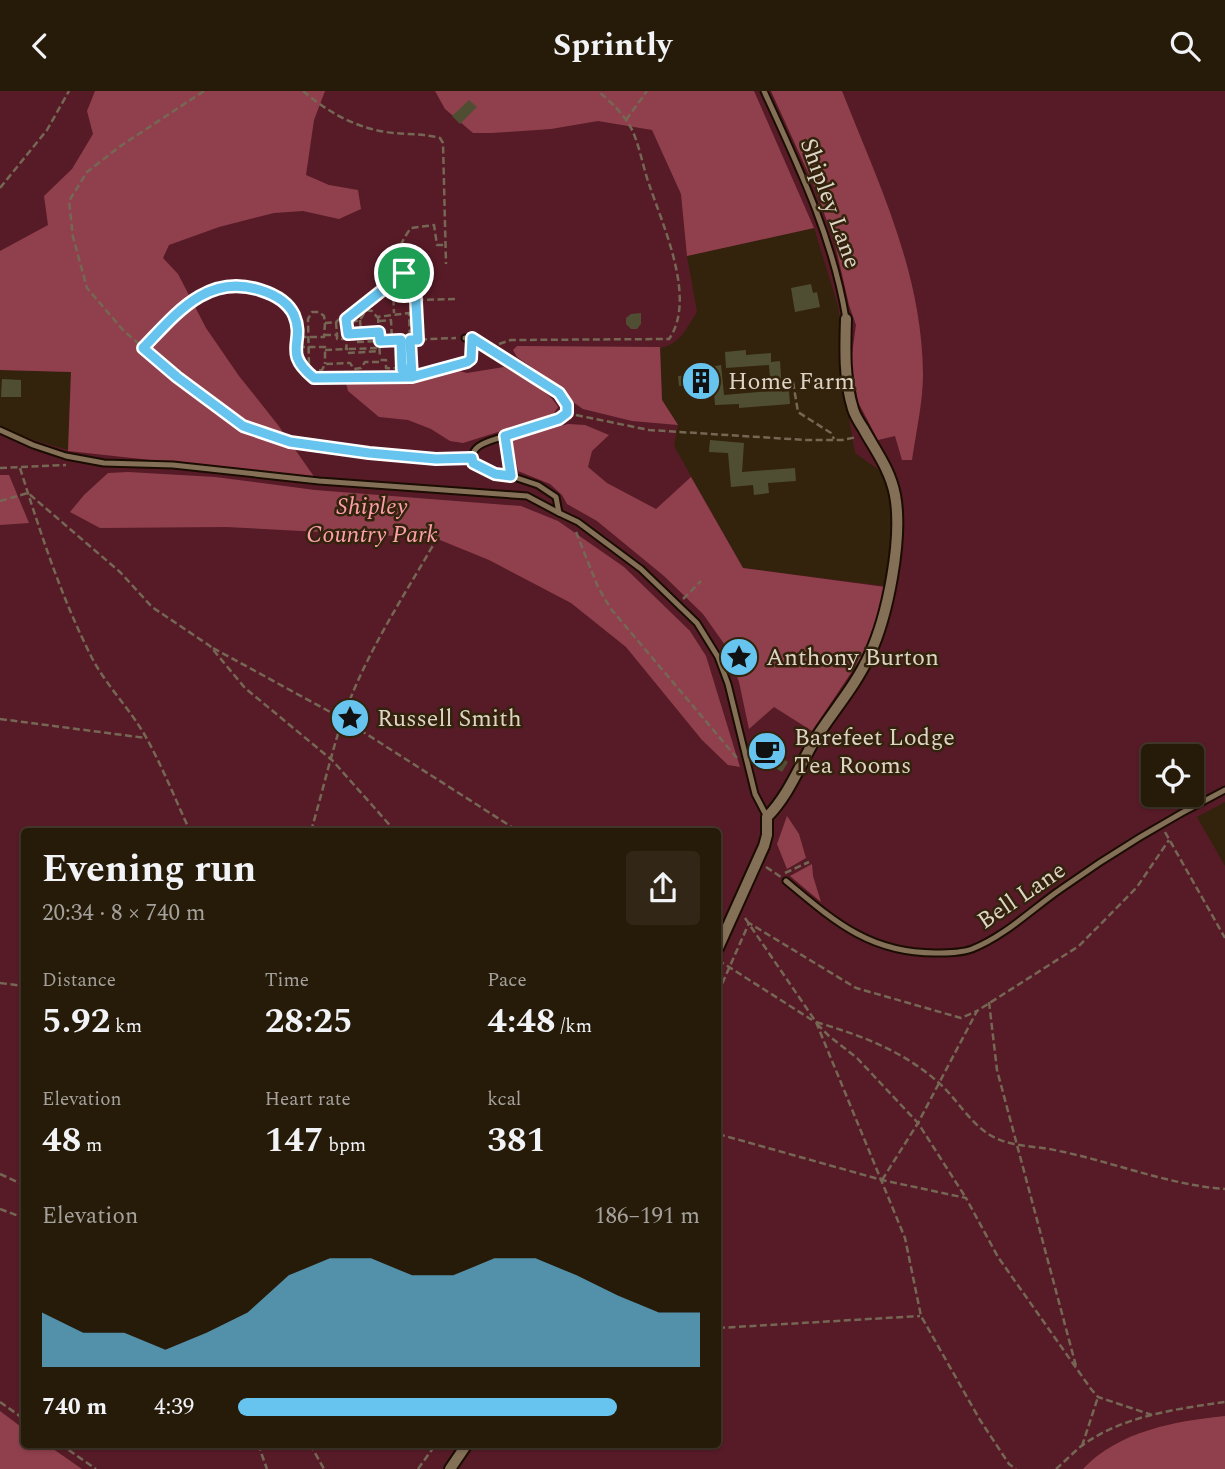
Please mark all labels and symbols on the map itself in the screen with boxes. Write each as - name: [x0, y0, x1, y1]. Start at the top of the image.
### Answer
- street label: Shipley Lane: [790, 133, 870, 274]
- pin: [374, 243, 434, 303]
- building icon: Home Farm: [680, 360, 722, 402]
- place label: Home Farm: [728, 364, 855, 400]
- park label: Shipley Country Park: [306, 489, 438, 553]
- place icon: Anthony Burton: [718, 636, 760, 678]
- place label: Anthony Burton: [766, 640, 939, 676]
- place icon: Russell Smith: [329, 697, 371, 739]
- place label: Russell Smith: [377, 701, 522, 737]
- place label: Barefeet Lodge Tea Rooms: [794, 720, 955, 784]
- cafe icon: Barefeet Lodge Tea Rooms: [746, 730, 788, 772]
- street label: Bell Lane: [970, 853, 1073, 939]

